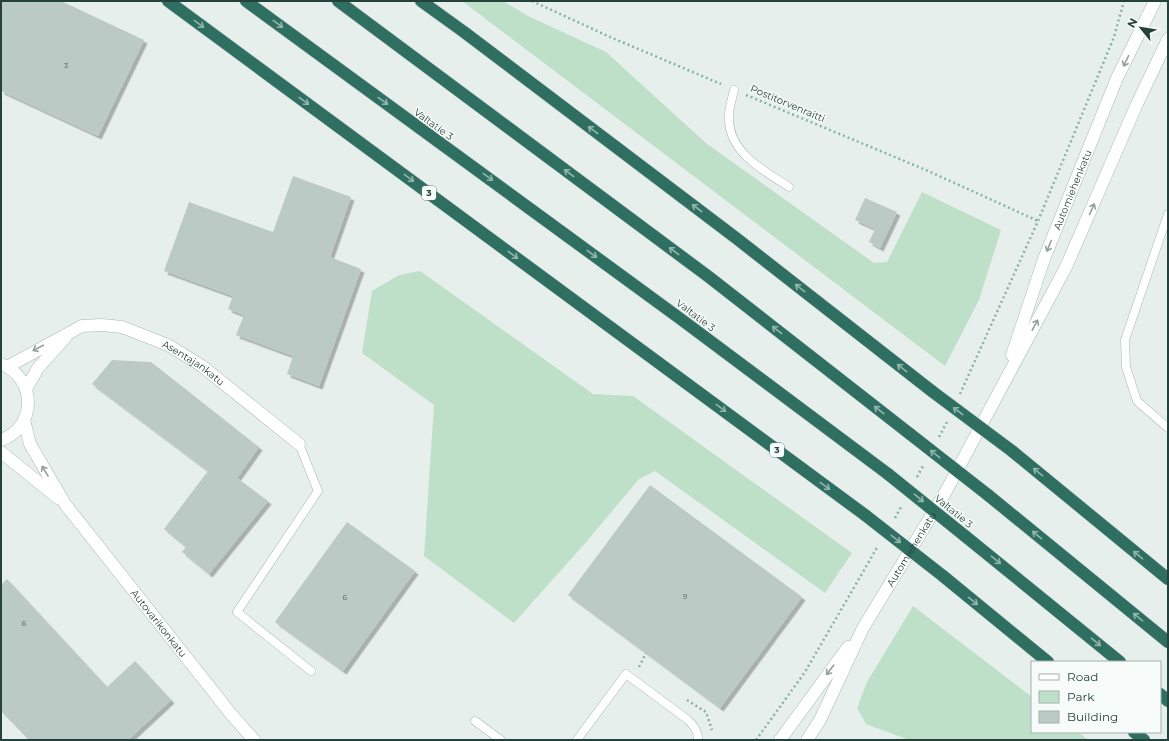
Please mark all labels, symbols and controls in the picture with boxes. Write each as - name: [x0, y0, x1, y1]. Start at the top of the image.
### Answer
- north arrow: [1121, 8, 1161, 48]
- text: N: [1124, 16, 1141, 30]
- one-way arrow: [194, 20, 205, 28]
- one-way arrow: [272, 20, 283, 28]
- one-way arrow: [1122, 55, 1129, 67]
- house number: 3: [64, 60, 69, 70]
- street label: Postitorvenraitti: [748, 82, 827, 125]
- one-way arrow: [299, 97, 310, 105]
- one-way arrow: [377, 97, 388, 105]
- street label: Valtatie 3: [411, 106, 456, 143]
- one-way arrow: [588, 126, 599, 134]
- street label: Automiehenkatu: [1050, 148, 1094, 232]
- one-way arrow: [564, 169, 575, 177]
- one-way arrow: [482, 173, 493, 182]
- one-way arrow: [403, 174, 414, 183]
- road number: 3: [422, 186, 436, 200]
- one-way arrow: [1088, 203, 1096, 215]
- one-way arrow: [692, 204, 703, 213]
- one-way arrow: [1045, 240, 1053, 252]
- one-way arrow: [668, 246, 679, 255]
- one-way arrow: [587, 250, 598, 258]
- one-way arrow: [508, 251, 519, 260]
- one-way arrow: [794, 283, 805, 292]
- street label: Valtatie 3: [674, 296, 718, 335]
- one-way arrow: [1031, 319, 1039, 331]
- one-way arrow: [771, 326, 782, 334]
- street label: Asentajankatu: [161, 337, 227, 389]
- one-way arrow: [32, 345, 44, 353]
- one-way arrow: [897, 363, 908, 372]
- one-way arrow: [715, 404, 726, 412]
- one-way arrow: [874, 406, 885, 415]
- one-way arrow: [953, 406, 964, 415]
- road number: 3: [770, 443, 784, 457]
- one-way arrow: [929, 449, 940, 458]
- one-way arrow: [41, 466, 49, 477]
- one-way arrow: [1032, 467, 1043, 476]
- one-way arrow: [820, 481, 831, 490]
- street label: Valtatie 3: [932, 492, 976, 531]
- one-way arrow: [913, 494, 924, 502]
- street label: Automiehenkatu: [884, 509, 939, 589]
- one-way arrow: [1032, 531, 1042, 540]
- one-way arrow: [890, 535, 901, 544]
- one-way arrow: [1132, 550, 1143, 559]
- one-way arrow: [990, 556, 1001, 565]
- street label: Autovarikonkatu: [128, 587, 190, 660]
- house number: 9: [683, 591, 688, 601]
- house number: 6: [343, 592, 348, 602]
- one-way arrow: [968, 597, 979, 605]
- one-way arrow: [1132, 613, 1143, 622]
- house number: 6: [22, 618, 27, 628]
- one-way arrow: [1091, 638, 1102, 647]
- legend: [1031, 661, 1161, 733]
- one-way arrow: [826, 665, 835, 676]
- text: Road: [1067, 669, 1098, 684]
- text: Park: [1067, 689, 1095, 704]
- text: Building: [1067, 709, 1118, 724]

